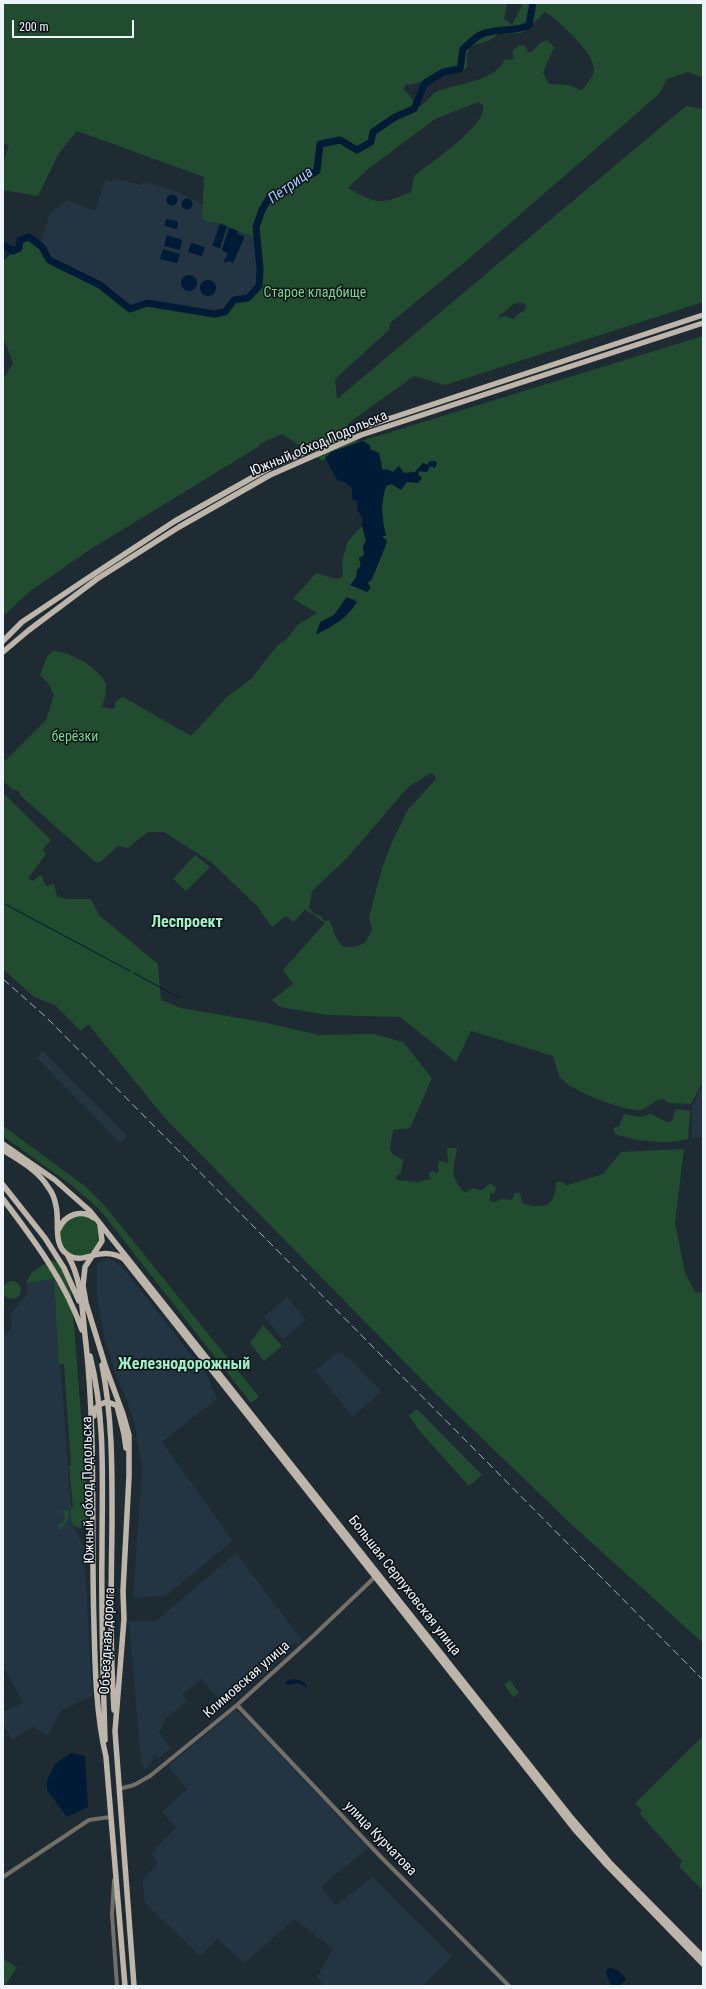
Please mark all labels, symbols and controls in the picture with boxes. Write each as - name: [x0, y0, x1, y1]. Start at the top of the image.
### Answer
- scale bar: [14, 12, 136, 38]
- text: 200 m: [19, 20, 49, 34]
- water label: Петрица: [265, 164, 317, 208]
- park label: Старое кладбище: [264, 285, 366, 301]
- street label: Южный обход Подольска: [248, 407, 390, 481]
- park label: берёзки: [52, 729, 98, 745]
- district label: Леспроект: [151, 913, 223, 933]
- district label: Железнодорожный: [118, 1355, 250, 1375]
- street label: Южный обход Подольска: [79, 1416, 99, 1564]
- street label: Большая Серпуховская улица: [344, 1513, 464, 1659]
- street label: Объездная дорога: [97, 1587, 119, 1695]
- street label: Климовская улица: [200, 1638, 294, 1722]
- street label: улица Курчатова: [340, 1798, 420, 1880]

